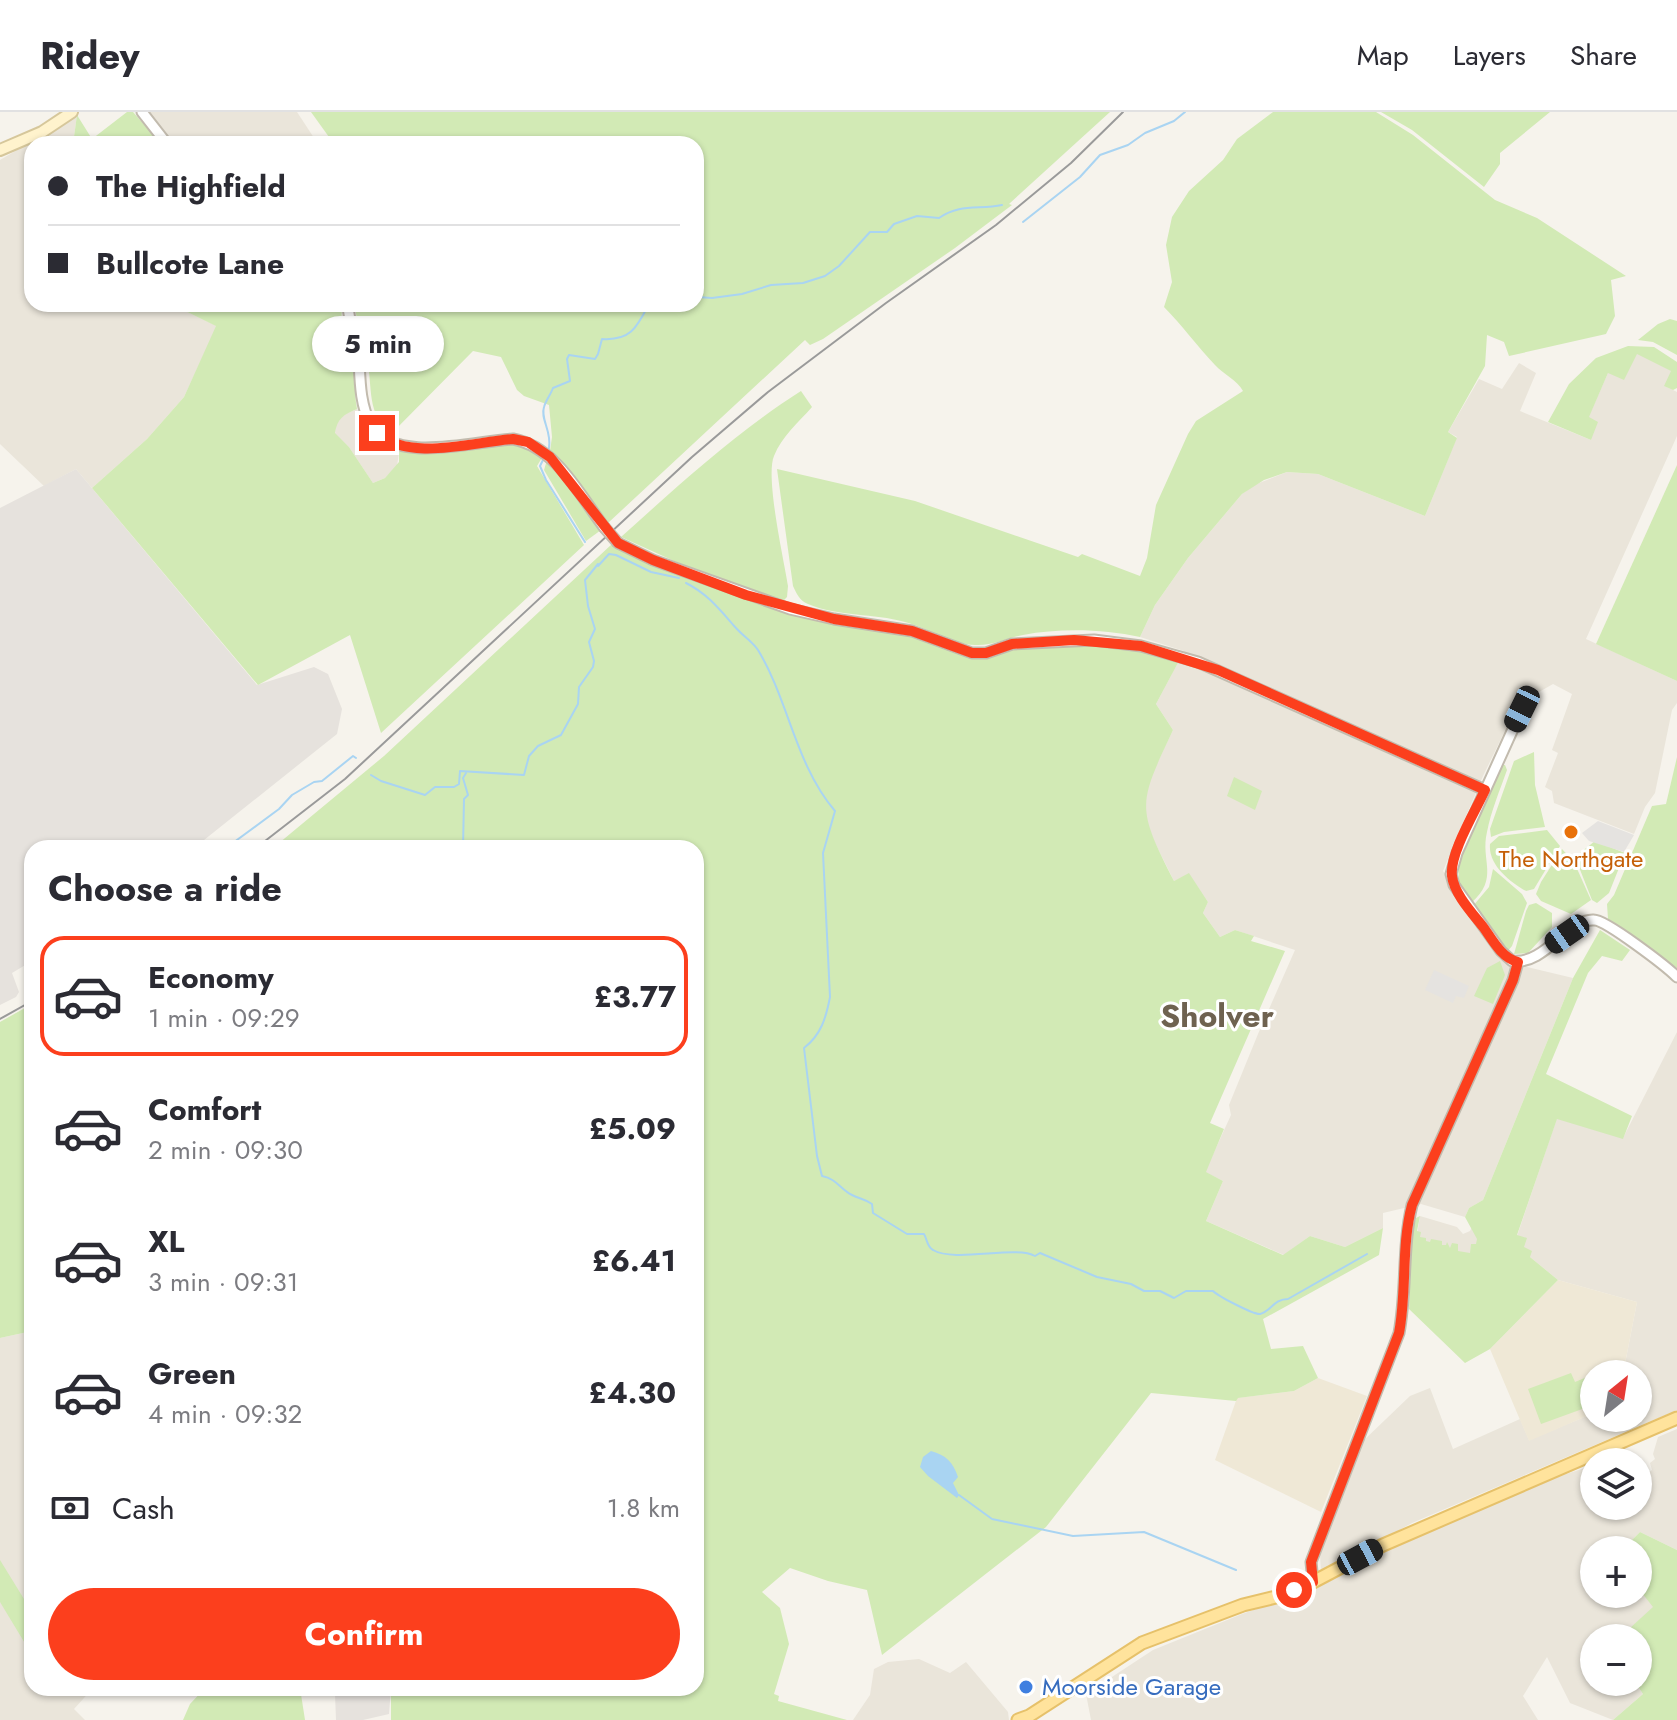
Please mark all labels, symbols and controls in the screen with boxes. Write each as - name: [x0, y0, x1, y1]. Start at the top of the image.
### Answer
- text: Ridey: [40, 28, 140, 83]
- text: Map: [1357, 35, 1409, 76]
- text: Layers: [1453, 35, 1526, 76]
- text: Share: [1570, 35, 1637, 76]
- text: The Highfield: [96, 165, 286, 208]
- text: Bullcote Lane: [96, 242, 284, 285]
- callout: 5 min: [311, 317, 443, 373]
- text: 5 min: [344, 325, 412, 363]
- route end: [359, 415, 395, 451]
- car: [1501, 682, 1543, 736]
- marker: The Northgate: [1562, 823, 1580, 841]
- place label: The Northgate: [1499, 841, 1643, 876]
- text: Choose a ride: [48, 862, 282, 914]
- car: [1540, 910, 1594, 958]
- text: Economy: [148, 956, 274, 999]
- icon: car: [52, 960, 124, 1032]
- text: £3.77: [594, 975, 676, 1018]
- district label: Sholver: [1160, 993, 1274, 1039]
- text: 1 min · 09:29: [148, 999, 300, 1037]
- text: Comfort: [148, 1088, 261, 1131]
- icon: car: [52, 1092, 124, 1164]
- text: £5.09: [589, 1107, 676, 1150]
- text: 2 min · 09:30: [148, 1131, 303, 1169]
- text: XL: [148, 1220, 184, 1263]
- icon: car: [52, 1224, 124, 1296]
- text: £6.41: [592, 1239, 676, 1282]
- text: 3 min · 09:31: [148, 1263, 298, 1301]
- text: Green: [148, 1352, 236, 1395]
- icon: car: [52, 1356, 124, 1428]
- north arrow: [1580, 1360, 1652, 1432]
- map controls: [1580, 1360, 1652, 1696]
- text: £4.30: [589, 1371, 676, 1414]
- text: 4 min · 09:32: [148, 1395, 302, 1433]
- button: layers: [1580, 1448, 1652, 1520]
- icon: cash: [48, 1486, 92, 1530]
- text: Cash: [112, 1487, 175, 1530]
- text: 1.8 km: [607, 1489, 680, 1527]
- car: [1333, 1535, 1387, 1579]
- button: +: [1580, 1536, 1652, 1608]
- route start: [1276, 1572, 1312, 1608]
- button: Confirm: [48, 1588, 680, 1680]
- button: −: [1580, 1624, 1652, 1696]
- place label: Moorside Garage: [1042, 1669, 1221, 1704]
- marker: Moorside Garage: [1017, 1678, 1035, 1696]

